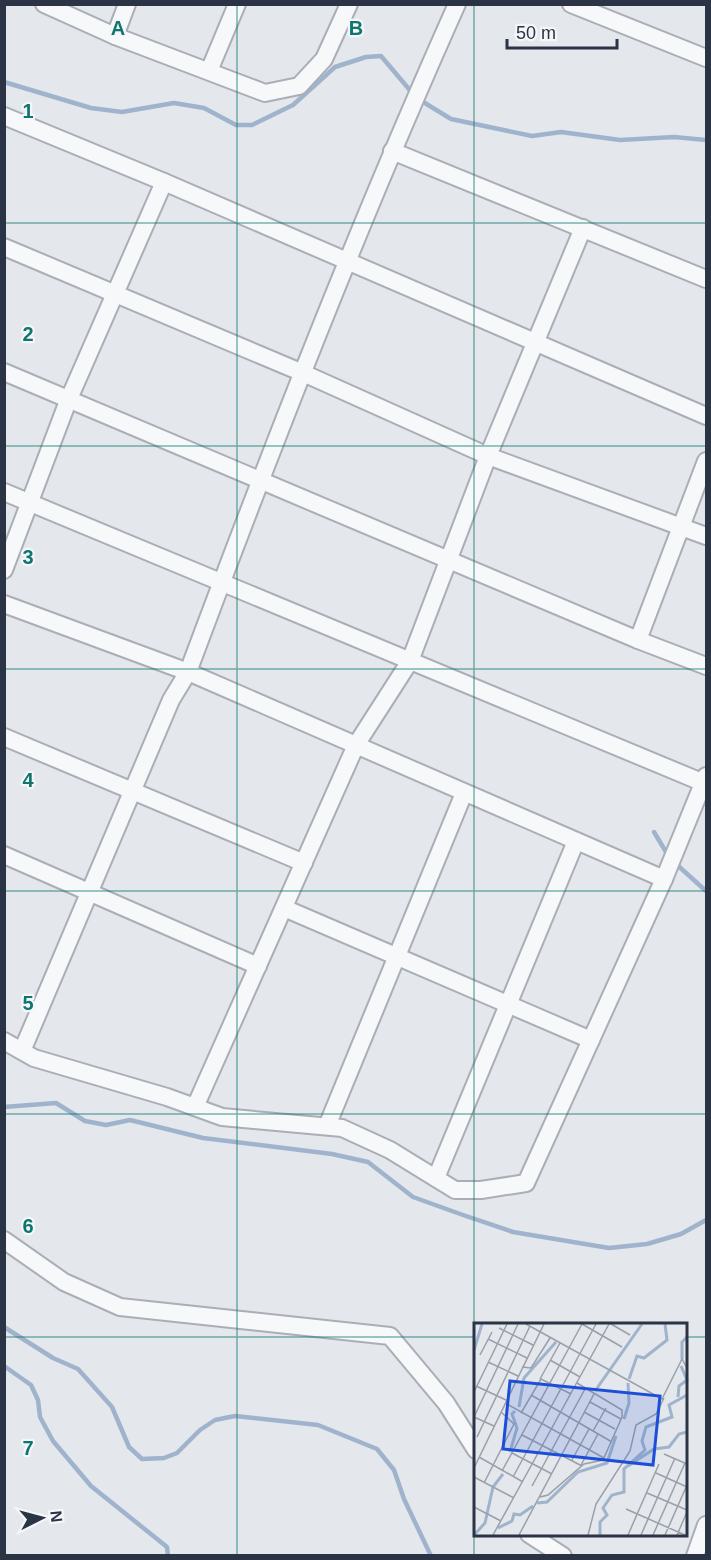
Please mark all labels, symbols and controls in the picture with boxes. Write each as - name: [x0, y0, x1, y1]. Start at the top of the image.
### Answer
- scale bar: [507, 12, 616, 50]
- text: A: [111, 17, 125, 39]
- text: B: [349, 17, 363, 39]
- text: 50 m: [516, 23, 556, 43]
- text: 1: [22, 100, 34, 122]
- text: 2: [22, 323, 34, 345]
- text: 3: [22, 546, 34, 568]
- text: 4: [22, 769, 34, 791]
- text: 5: [22, 992, 34, 1014]
- text: 6: [22, 1215, 34, 1237]
- inset map: [474, 1323, 687, 1536]
- text: 7: [22, 1437, 34, 1459]
- north arrow: [12, 1488, 72, 1548]
- text: N: [47, 1510, 65, 1523]

